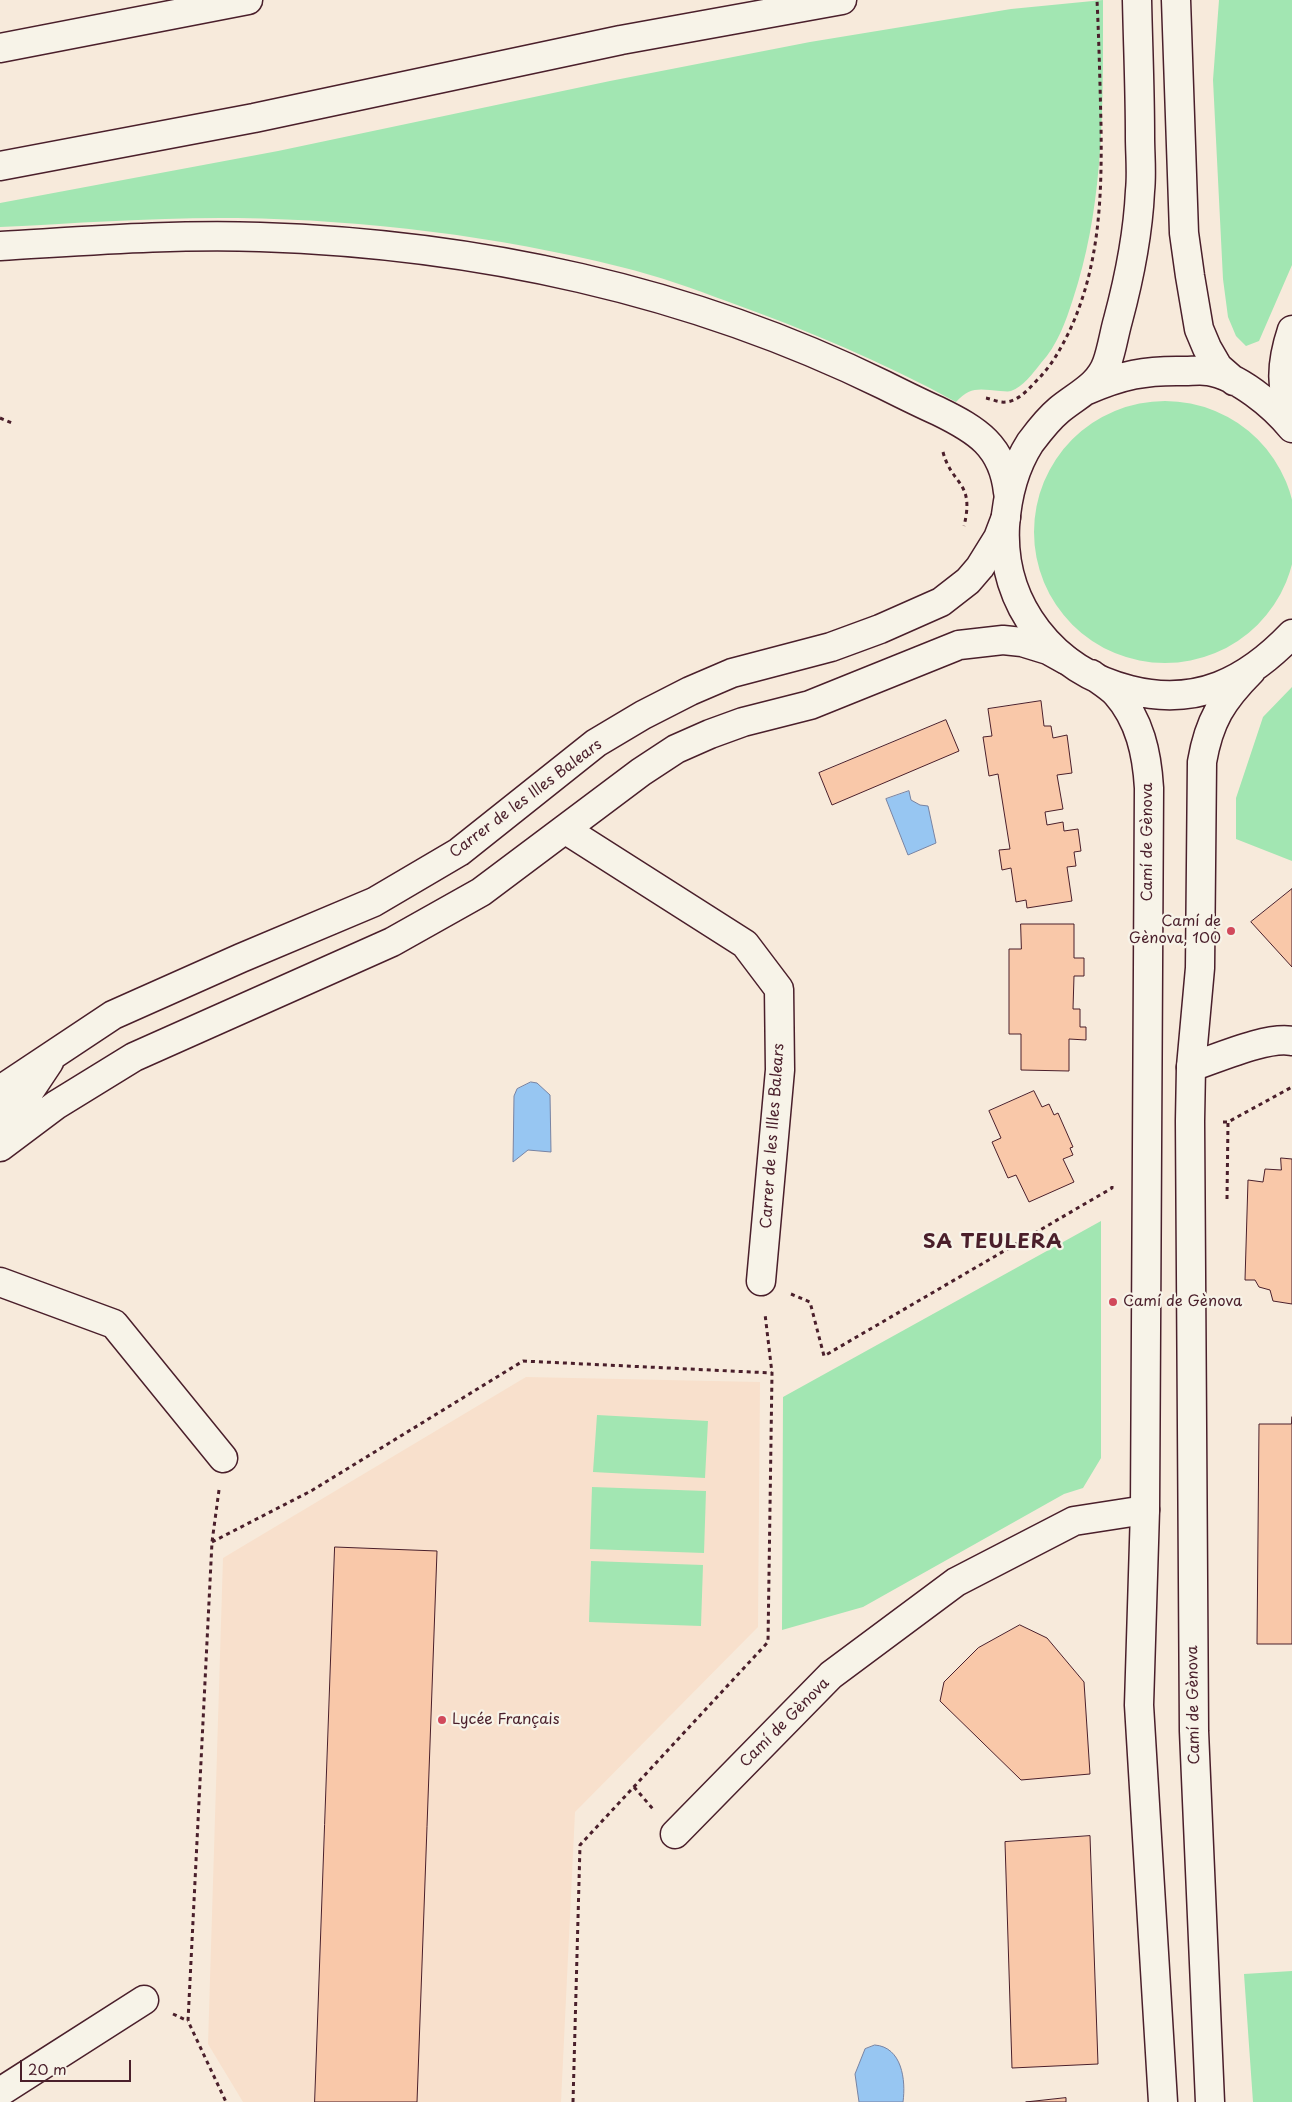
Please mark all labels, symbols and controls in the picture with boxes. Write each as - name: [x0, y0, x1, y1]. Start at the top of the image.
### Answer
- street label: Carrer de les Illes Balears: [446, 736, 606, 862]
- street label: Camí de Gènova: [1139, 782, 1157, 902]
- place label: Camí de Gènova, 100: [1129, 913, 1221, 948]
- marker: Camí de Gènova, 100: [1225, 925, 1237, 937]
- street label: Carrer de les Illes Balears: [758, 1043, 788, 1229]
- district label: SA TEULERA: [923, 1230, 1063, 1254]
- place label: Camí de Gènova: [1123, 1293, 1242, 1311]
- marker: Camí de Gènova: [1107, 1296, 1119, 1308]
- street label: Camí de Gènova: [1184, 1645, 1204, 1765]
- street label: Camí de Gènova: [737, 1675, 833, 1771]
- place label: Lycée Français: [452, 1711, 560, 1729]
- marker: Lycée Français: [436, 1714, 448, 1726]
- scale bar: [22, 2050, 134, 2082]
- text: 20 m: [28, 2057, 67, 2080]

